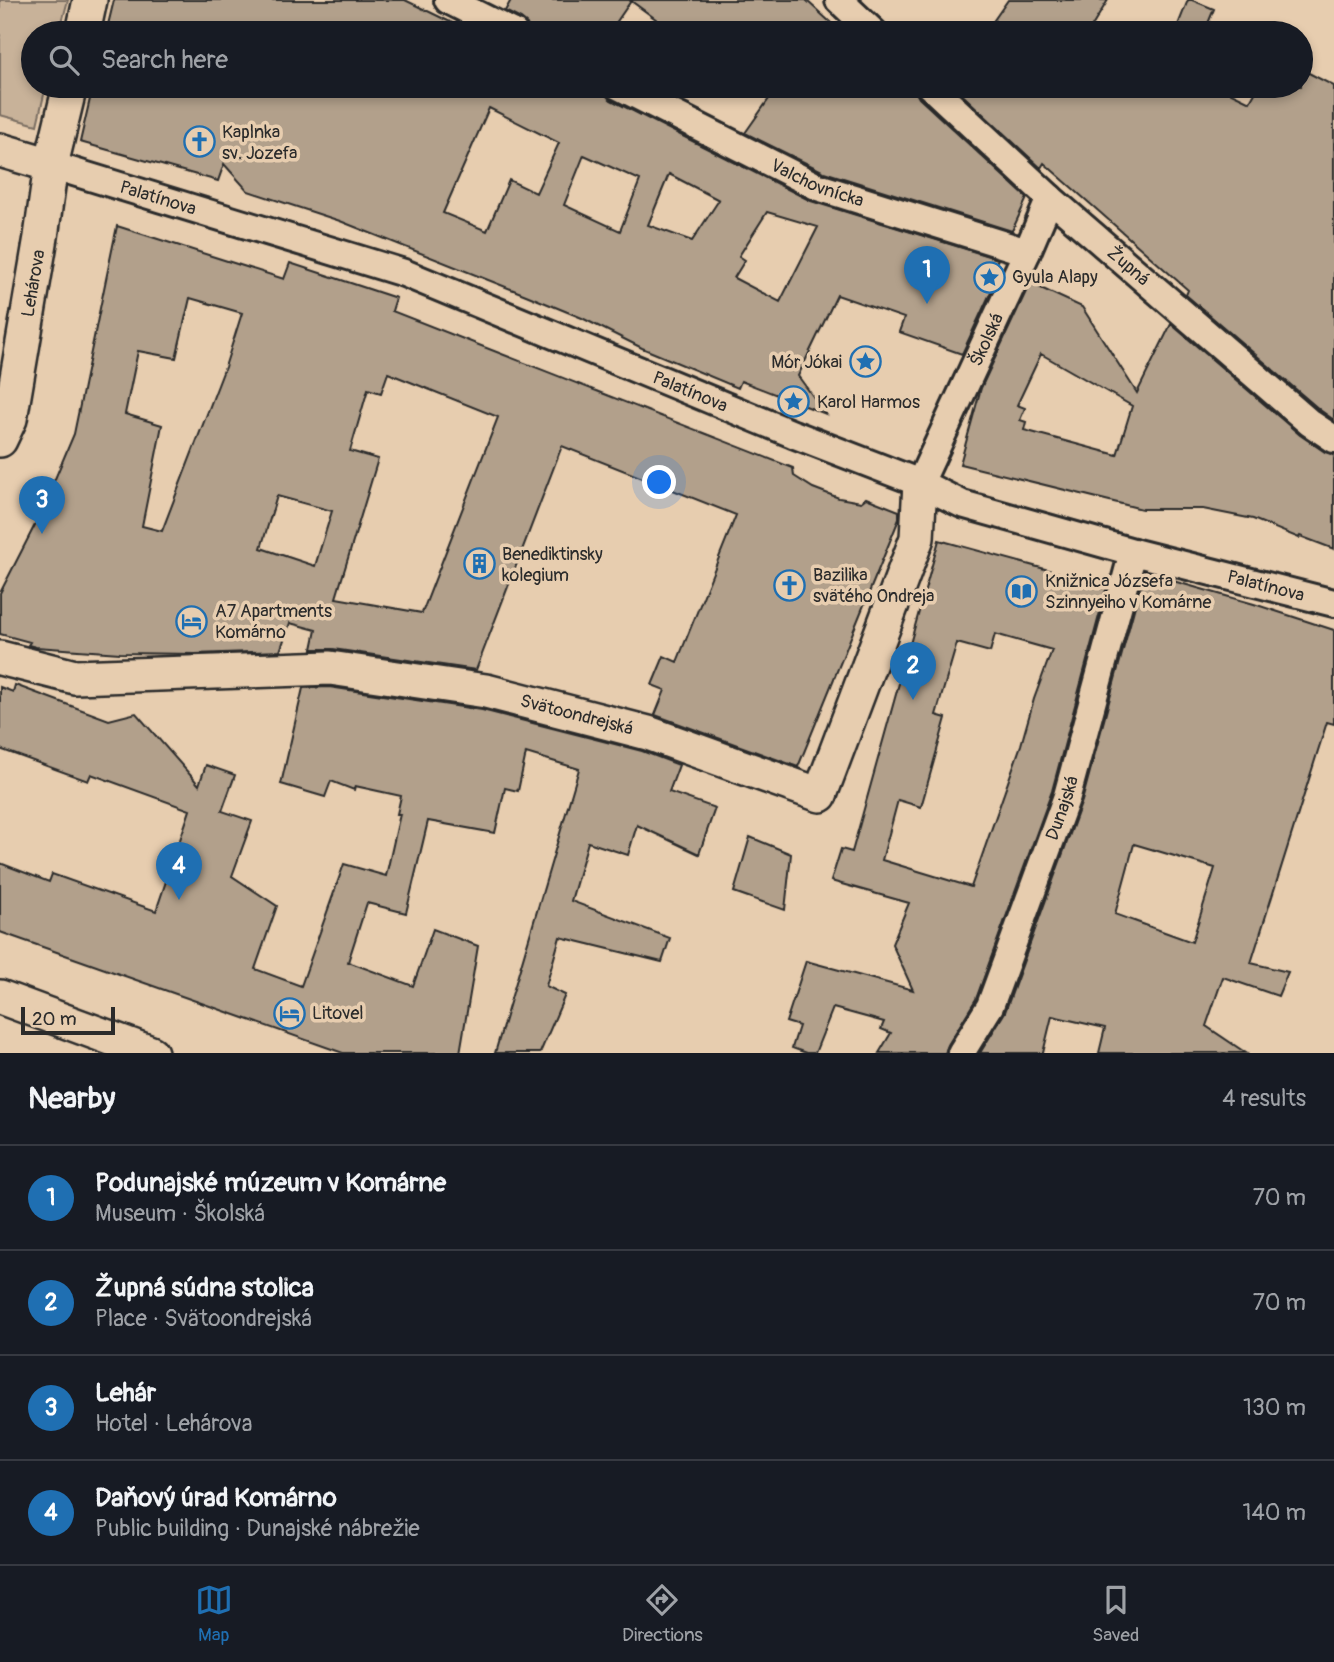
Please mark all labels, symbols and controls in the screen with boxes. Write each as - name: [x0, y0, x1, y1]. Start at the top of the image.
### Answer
- search box: [21, 21, 1313, 98]
- icon: search: [45, 41, 83, 79]
- text: Search here: [101, 44, 228, 76]
- place label: Kaplnka sv. Jozefa: [222, 121, 298, 165]
- church icon: Kaplnka sv. Jozefa: [182, 125, 216, 159]
- street label: Valchovnícka: [767, 154, 867, 213]
- street label: Palatínova: [117, 176, 199, 221]
- street label: Župná: [1102, 242, 1154, 291]
- pin: 1: [904, 246, 950, 304]
- street label: Lehárova: [17, 248, 51, 319]
- place icon: Gyula Alapy: [972, 260, 1006, 294]
- place label: Gyula Alapy: [1012, 266, 1098, 289]
- street label: Školská: [964, 310, 1009, 370]
- place icon: Mór Jókai: [848, 345, 882, 379]
- place label: Mór Jókai: [771, 351, 842, 374]
- street label: Palatínova: [649, 366, 731, 418]
- place icon: Karol Harmos: [777, 385, 811, 419]
- place label: Karol Harmos: [817, 391, 920, 414]
- your location: [642, 465, 676, 499]
- pin: 3: [19, 476, 65, 534]
- place label: Benediktinsky kolegium: [502, 543, 603, 587]
- building icon: Benediktinsky kolegium: [462, 547, 496, 581]
- place label: Bazilika svätého Ondreja: [813, 564, 934, 608]
- street label: Palatínova: [1225, 565, 1307, 607]
- church icon: Bazilika svätého Ondreja: [773, 568, 807, 602]
- place label: Knižnica Józsefa Szinnyeiho v Komárne: [1045, 570, 1212, 614]
- library icon: Knižnica Józsefa Szinnyeiho v Komárne: [1005, 574, 1039, 608]
- place label: A7 Apartments Komárno: [215, 600, 332, 644]
- hotel icon: A7 Apartments Komárno: [175, 604, 209, 638]
- pin: 2: [890, 642, 936, 700]
- street label: Svätoondrejská: [518, 689, 636, 741]
- street label: Dunajská: [1041, 773, 1084, 844]
- pin: 4: [156, 842, 202, 900]
- hotel icon: Litovel: [272, 996, 306, 1030]
- place label: Litovel: [312, 1002, 364, 1025]
- scale bar: [21, 1004, 116, 1036]
- text: 20 m: [32, 1007, 77, 1031]
- text: Nearby: [28, 1080, 115, 1117]
- text: 4 results: [1222, 1084, 1306, 1113]
- text: Podunajské múzeum v Komárne: [95, 1167, 446, 1199]
- text: 1: [47, 1183, 56, 1212]
- text: 70 m: [1253, 1183, 1306, 1212]
- text: Museum · Školská: [95, 1199, 265, 1228]
- text: Župná súdna stolica: [95, 1272, 314, 1304]
- text: 2: [45, 1288, 57, 1317]
- text: 70 m: [1253, 1288, 1306, 1317]
- text: Place · Svätoondrejská: [95, 1304, 312, 1333]
- text: Lehár: [95, 1377, 156, 1409]
- text: 3: [45, 1393, 57, 1422]
- text: 130 m: [1243, 1393, 1306, 1422]
- text: Hotel · Lehárova: [95, 1409, 252, 1438]
- text: Daňový úrad Komárno: [95, 1482, 337, 1514]
- text: 4: [44, 1498, 58, 1527]
- text: 140 m: [1243, 1498, 1306, 1527]
- text: Public building · Dunajské nábrežie: [95, 1514, 420, 1543]
- tab: Map: [195, 1581, 233, 1647]
- tab: Directions: [622, 1581, 703, 1647]
- tab: Saved: [1092, 1581, 1139, 1647]

